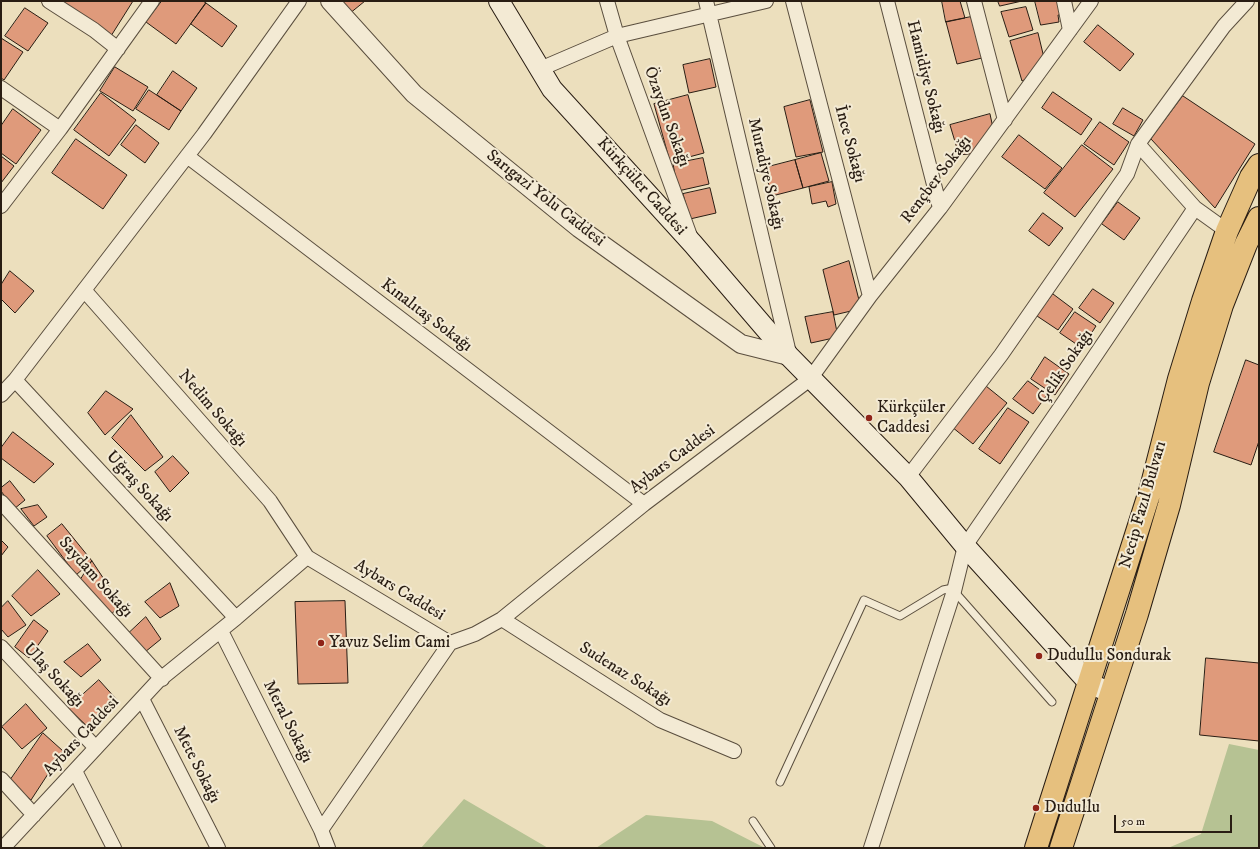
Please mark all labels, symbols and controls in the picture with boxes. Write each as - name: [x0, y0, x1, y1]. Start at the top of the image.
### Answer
- street label: Hamidiye Sokağı: [901, 18, 949, 136]
- street label: Özaydın Sokağı: [638, 64, 694, 170]
- street label: İnce Sokağı: [829, 103, 869, 185]
- street label: Muradiye Sokağı: [742, 116, 788, 232]
- street label: Rençber Sokağı: [897, 132, 977, 228]
- street label: Kürkçüler Caddesi: [592, 134, 690, 240]
- street label: Sarıgazi Yolu Caddesi: [482, 146, 608, 252]
- street label: Kınalıtaş Sokağı: [376, 275, 476, 357]
- street label: Çelik Sokağı: [1034, 326, 1098, 408]
- street label: Nedim Sokağı: [173, 366, 251, 452]
- place label: Kürkçüler Caddesi: [877, 398, 945, 438]
- marker: Kürkçüler Caddesi: [864, 413, 874, 423]
- street label: Aybars Caddesi: [626, 421, 720, 499]
- street label: Necip Fazıl Bulvarı: [1116, 439, 1172, 571]
- street label: Uğraş Sokağı: [101, 447, 177, 527]
- street label: Saydam Sokağı: [53, 533, 137, 623]
- street label: Aybars Caddesi: [350, 556, 448, 626]
- place label: Yavuz Selim Cami: [329, 633, 450, 653]
- marker: Yavuz Selim Cami: [316, 638, 326, 648]
- street label: Sudenaz Sokağı: [575, 638, 675, 712]
- street label: Ulaş Sokağı: [18, 640, 88, 712]
- place label: Dudullu Sondurak: [1047, 646, 1171, 666]
- marker: Dudullu Sondurak: [1034, 651, 1044, 661]
- street label: Meral Sokağı: [257, 677, 317, 767]
- street label: Aybars Caddesi: [40, 693, 124, 781]
- street label: Mete Sokağı: [168, 723, 224, 807]
- place label: Dudullu: [1044, 798, 1100, 818]
- marker: Dudullu: [1031, 803, 1041, 813]
- scale bar: [1116, 807, 1234, 833]
- text: 50 m: [1121, 814, 1145, 829]

